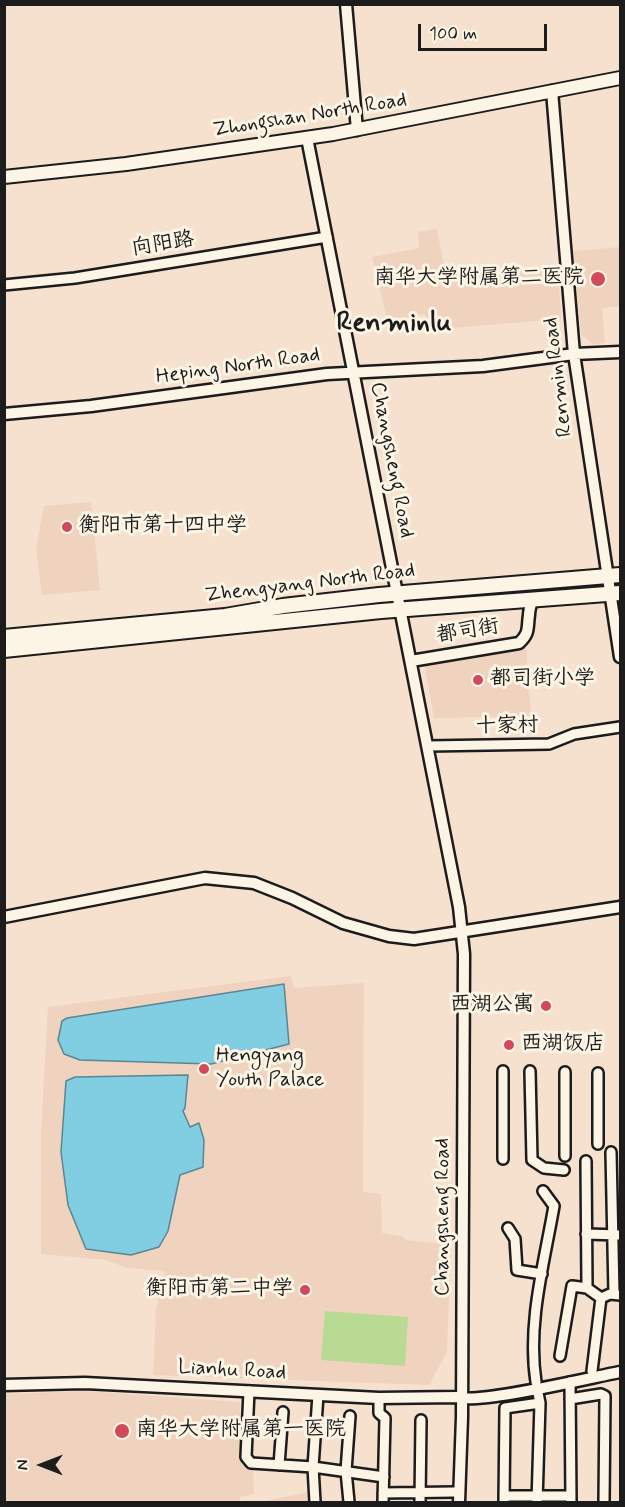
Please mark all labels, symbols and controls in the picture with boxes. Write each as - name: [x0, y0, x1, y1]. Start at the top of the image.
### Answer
- scale bar: [421, 12, 550, 50]
- text: 100 m: [429, 22, 477, 46]
- street label: Zhongshan North Road: [211, 88, 409, 144]
- street label: 向阳路: [130, 228, 196, 262]
- place label: 南华大学附属第二医院: [374, 266, 584, 292]
- marker: 南华大学附属第二医院: [589, 270, 607, 288]
- district label: Renminlu: [337, 308, 451, 340]
- street label: Renmin Road: [539, 316, 579, 438]
- street label: Heping North Road: [154, 343, 322, 391]
- street label: Changsheng Road: [364, 380, 418, 540]
- place label: 衡阳市第十四中学: [79, 514, 247, 540]
- marker: 衡阳市第十四中学: [60, 520, 74, 534]
- street label: Zhengyang North Road: [204, 559, 416, 609]
- street label: 都司街: [435, 615, 501, 649]
- place label: 都司街小学: [490, 667, 595, 693]
- marker: 都司街小学: [471, 673, 485, 687]
- street label: 十家村: [475, 714, 539, 740]
- place label: 西湖公寓: [450, 993, 534, 1019]
- marker: 西湖公寓: [539, 999, 553, 1013]
- place label: 西湖饭店: [521, 1032, 605, 1058]
- marker: 西湖饭店: [502, 1038, 516, 1052]
- place label: Hengyang Youth Palace: [216, 1044, 324, 1094]
- marker: Hengyang Youth Palace: [197, 1062, 211, 1076]
- street label: Changsheng Road: [431, 1138, 457, 1296]
- place label: 衡阳市第二中学: [146, 1277, 293, 1303]
- marker: 衡阳市第二中学: [298, 1283, 312, 1297]
- street label: Lianhu Road: [177, 1356, 287, 1386]
- place label: 南华大学附属第一医院: [136, 1418, 346, 1444]
- marker: 南华大学附属第一医院: [113, 1422, 131, 1440]
- north arrow: [12, 1435, 72, 1495]
- text: N: [13, 1460, 34, 1470]

